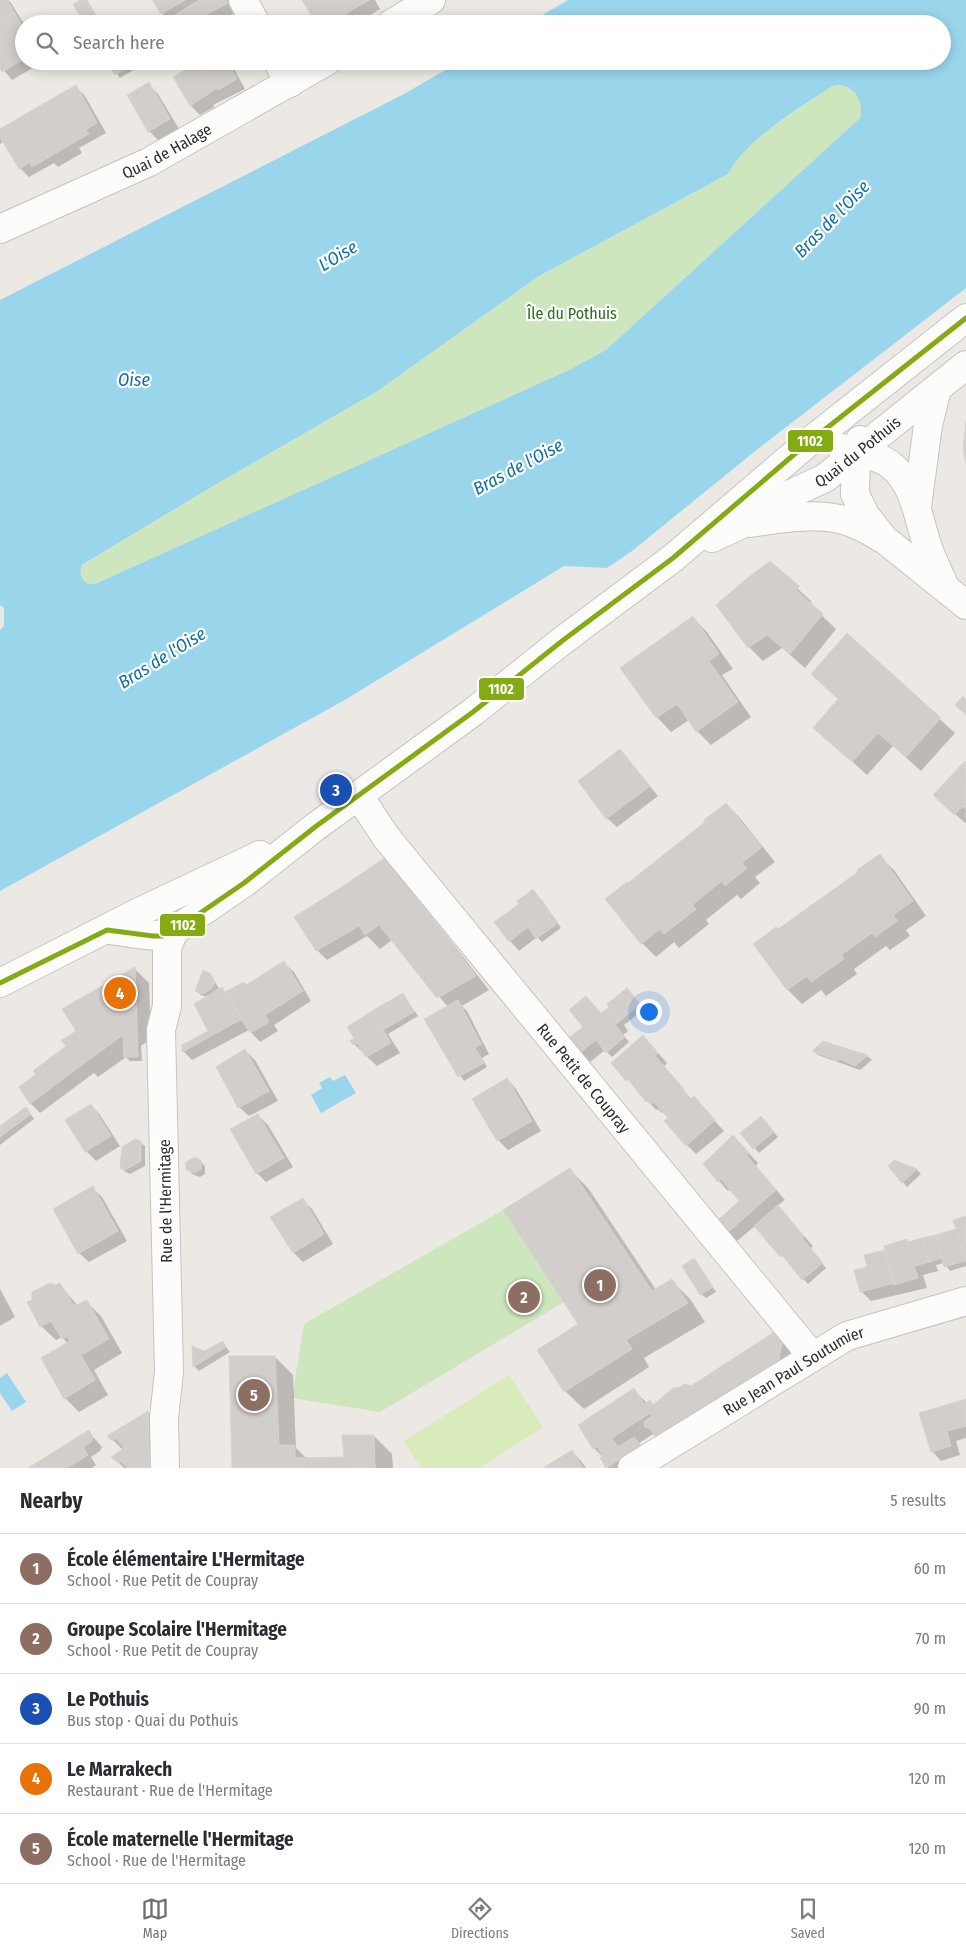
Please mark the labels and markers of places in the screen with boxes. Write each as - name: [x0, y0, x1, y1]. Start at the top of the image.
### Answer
- pin: 3: [320, 771, 352, 809]
- pin: 4: [104, 974, 136, 1012]
- pin: 1: [584, 1266, 616, 1304]
- pin: 2: [508, 1278, 540, 1316]
- pin: 5: [238, 1376, 270, 1414]

